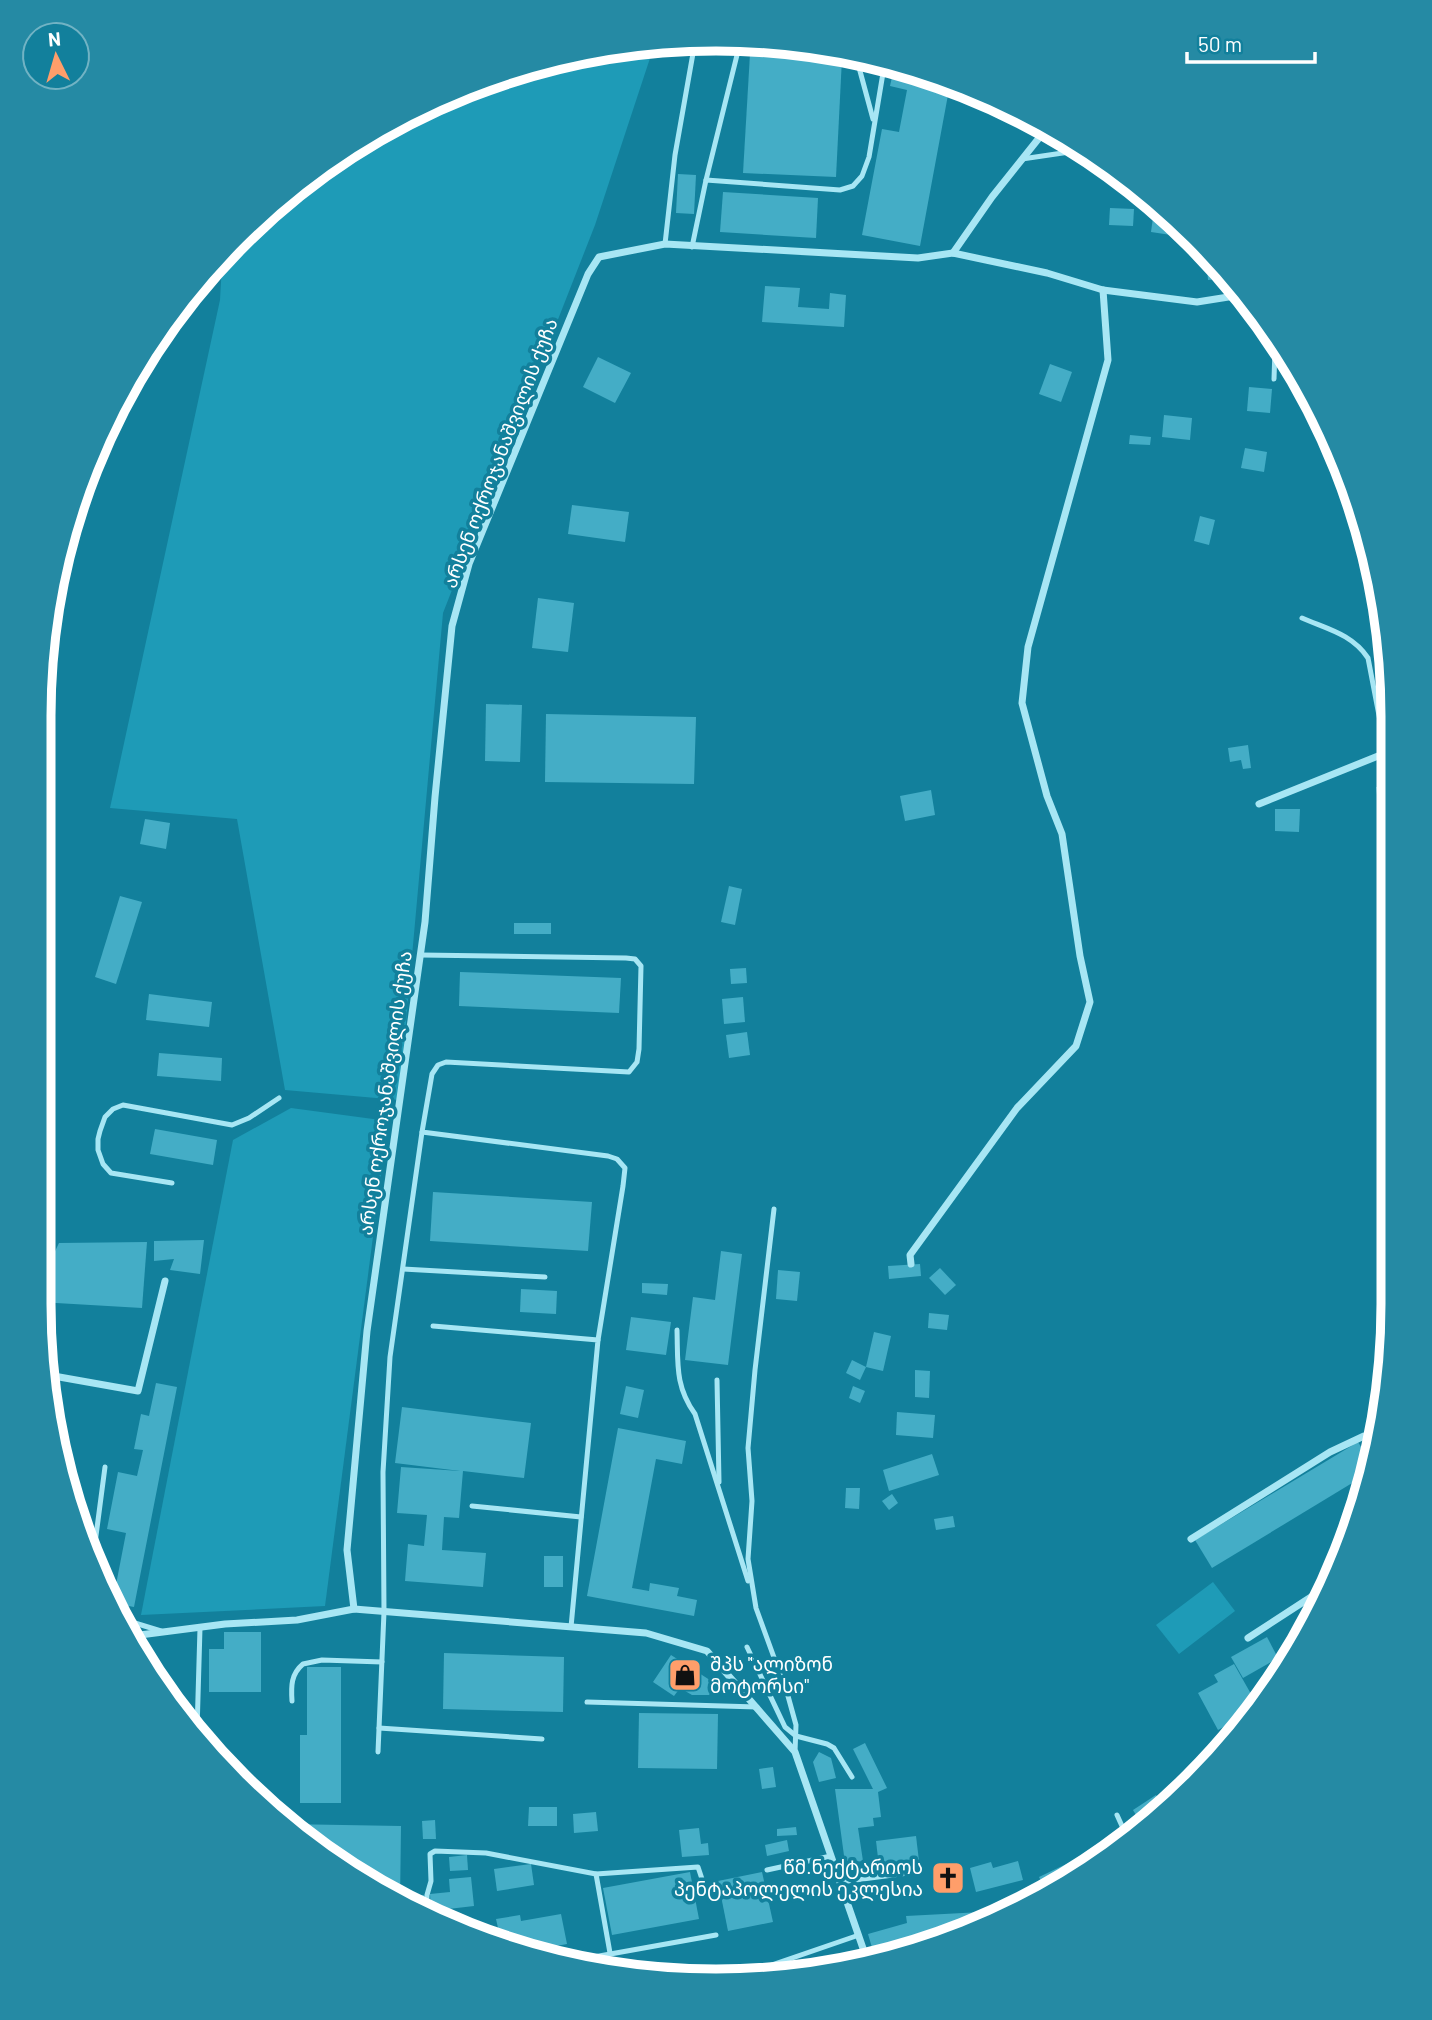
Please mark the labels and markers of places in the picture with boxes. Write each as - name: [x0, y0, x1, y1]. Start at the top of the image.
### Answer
- place label: შპს "ალიზონ მოტორსი": [710, 1652, 833, 1698]
- shop icon: შპს "ალიზონ მოტორსი": [666, 1656, 704, 1694]
- place label: წმ.ნექტარიოს პენტაპოლელის ეკლესია: [674, 1855, 923, 1902]
- church icon: წმ.ნექტარიოს პენტაპოლელის ეკლესია: [929, 1859, 967, 1897]

